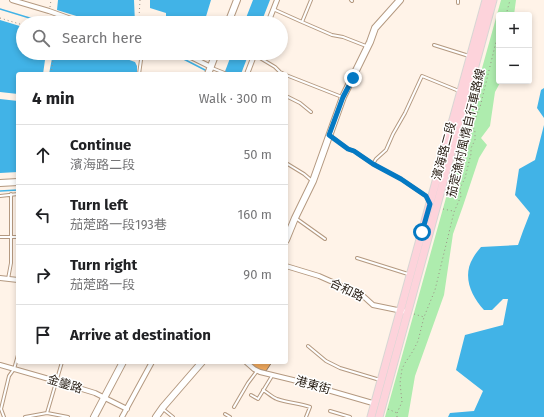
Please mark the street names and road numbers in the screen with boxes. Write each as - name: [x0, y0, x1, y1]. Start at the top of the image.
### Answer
- street label: 茄萣漁村風情自行車路線: [444, 67, 488, 199]
- street label: 濱海路二段: [429, 120, 459, 182]
- street label: 合和路: [328, 276, 366, 304]
- street label: 金鑾路: [46, 372, 84, 396]
- street label: 港東街: [294, 373, 332, 397]

